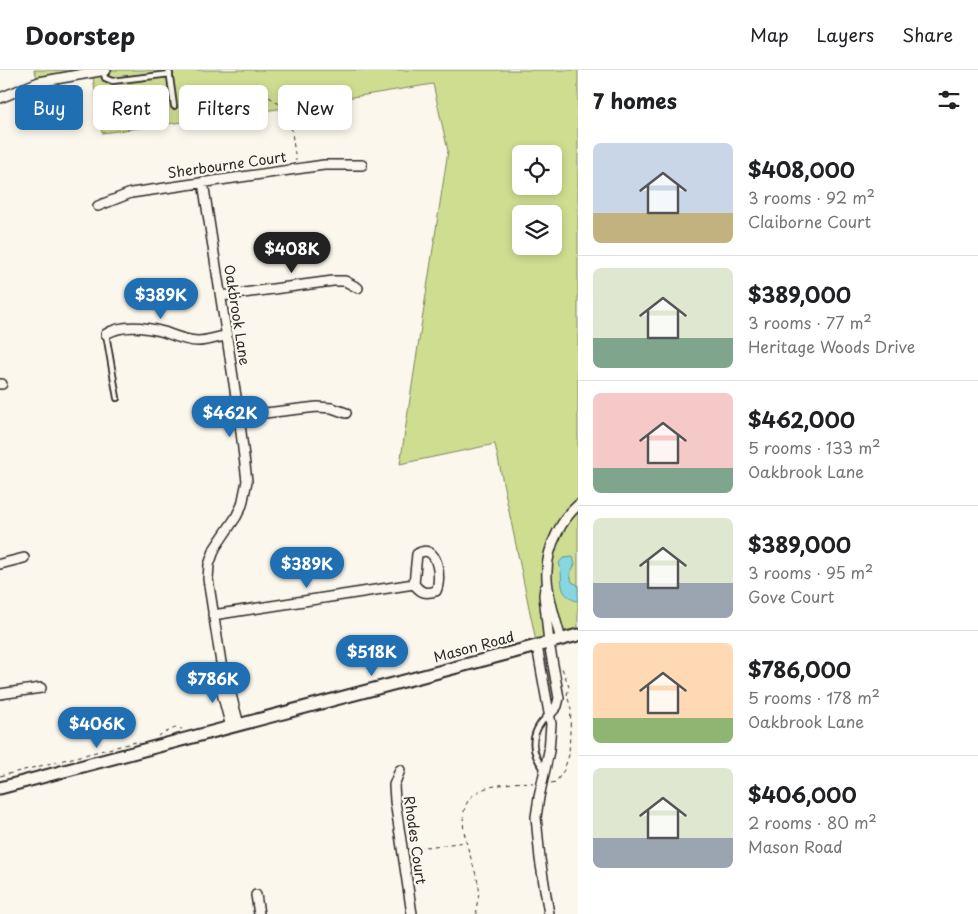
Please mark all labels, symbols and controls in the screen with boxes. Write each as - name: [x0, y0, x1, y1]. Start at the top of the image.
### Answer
- text: Doorstep: [25, 17, 135, 53]
- text: Map: [750, 21, 789, 48]
- text: Layers: [817, 21, 874, 48]
- text: Share: [902, 21, 953, 48]
- text: 7 homes: [593, 84, 677, 116]
- chip: Buy: [15, 85, 83, 130]
- chip: Rent: [93, 85, 169, 130]
- chip: Filters: [179, 85, 268, 130]
- chip: New: [278, 85, 352, 130]
- icon: filters: [935, 86, 963, 114]
- map controls: [512, 145, 562, 255]
- button: locate: [512, 145, 562, 195]
- street label: Sherbourne Court: [166, 146, 288, 183]
- text: $408,000: [748, 153, 855, 185]
- icon: home: [633, 163, 693, 223]
- text: 3 rooms · 92 m²: [748, 185, 875, 209]
- button: layers: [512, 205, 562, 255]
- text: Claiborne Court: [748, 209, 871, 233]
- pin: $408K: [257, 232, 327, 274]
- text: $408K: [265, 236, 319, 260]
- street label: Oakbrook Lane: [219, 263, 256, 367]
- pin: $389K: [126, 278, 196, 320]
- text: $389,000: [748, 278, 851, 310]
- text: $389K: [135, 282, 187, 306]
- icon: home: [633, 288, 693, 348]
- text: 3 rooms · 77 m²: [748, 310, 872, 334]
- text: Heritage Woods Drive: [748, 334, 915, 358]
- pin: $462K: [195, 396, 265, 438]
- text: $462K: [203, 400, 257, 424]
- text: $462,000: [748, 403, 855, 435]
- icon: home: [633, 413, 693, 473]
- text: 5 rooms · 133 m²: [748, 435, 881, 459]
- text: Oakbrook Lane: [748, 459, 864, 483]
- text: $389,000: [748, 528, 851, 560]
- icon: home: [633, 538, 693, 598]
- pin: $389K: [272, 546, 342, 589]
- text: $389K: [281, 551, 333, 575]
- text: 3 rooms · 95 m²: [748, 560, 873, 584]
- text: Gove Court: [748, 584, 834, 608]
- street label: Mason Road: [431, 626, 517, 667]
- pin: $518K: [337, 634, 407, 677]
- text: $518K: [347, 639, 397, 663]
- text: $786,000: [748, 653, 851, 685]
- pin: $786K: [178, 662, 248, 704]
- icon: home: [633, 663, 693, 723]
- text: $786K: [187, 666, 239, 690]
- text: 5 rooms · 178 m²: [748, 685, 880, 709]
- pin: $406K: [62, 706, 132, 749]
- text: Oakbrook Lane: [748, 709, 864, 733]
- text: $406K: [69, 711, 125, 735]
- text: $406,000: [748, 778, 857, 810]
- icon: home: [633, 788, 693, 848]
- street label: Rhodes Court: [399, 794, 432, 886]
- text: 2 rooms · 80 m²: [748, 810, 877, 834]
- text: Mason Road: [748, 834, 843, 858]

